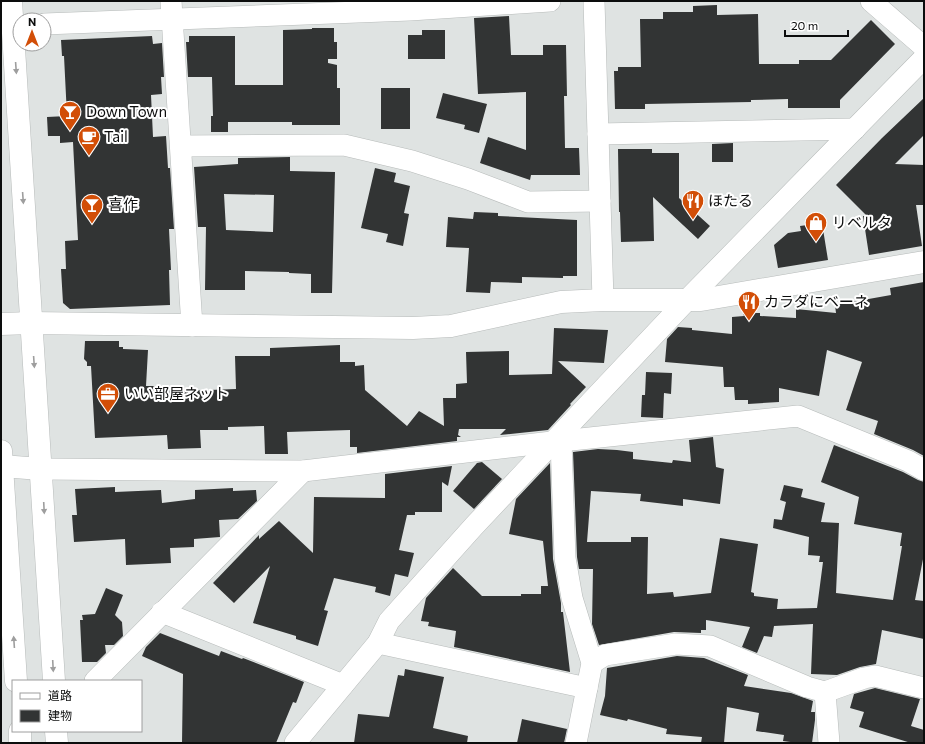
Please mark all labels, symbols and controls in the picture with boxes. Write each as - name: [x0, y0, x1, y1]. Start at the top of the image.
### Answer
- north arrow: [12, 12, 52, 52]
- scale bar: [785, 12, 848, 38]
- text: N: [28, 15, 36, 28]
- text: 20 m: [791, 18, 818, 32]
- one-way arrow: [12, 62, 19, 74]
- bar icon: Down Town: [57, 99, 83, 132]
- place label: Down Town: [86, 102, 167, 120]
- cafe icon: Tail: [76, 124, 102, 157]
- place label: Tail: [104, 127, 128, 145]
- restaurant icon: ほたる: [680, 188, 706, 221]
- place label: ほたる: [708, 191, 753, 209]
- one-way arrow: [20, 192, 27, 204]
- bar icon: 喜作: [79, 192, 105, 225]
- place label: 喜作: [108, 195, 138, 213]
- shop icon: リベルタ: [803, 210, 829, 243]
- place label: リベルタ: [832, 213, 892, 231]
- restaurant icon: カラダにベーネ: [736, 289, 762, 322]
- place label: カラダにベーネ: [764, 292, 869, 310]
- one-way arrow: [30, 356, 37, 368]
- office icon: いい部屋ネット: [95, 381, 121, 414]
- place label: いい部屋ネット: [124, 384, 229, 402]
- one-way arrow: [40, 502, 47, 514]
- one-way arrow: [10, 636, 17, 648]
- one-way arrow: [49, 660, 56, 672]
- legend: [12, 680, 142, 732]
- text: 道路: [48, 688, 72, 702]
- text: 建物: [48, 708, 72, 722]

